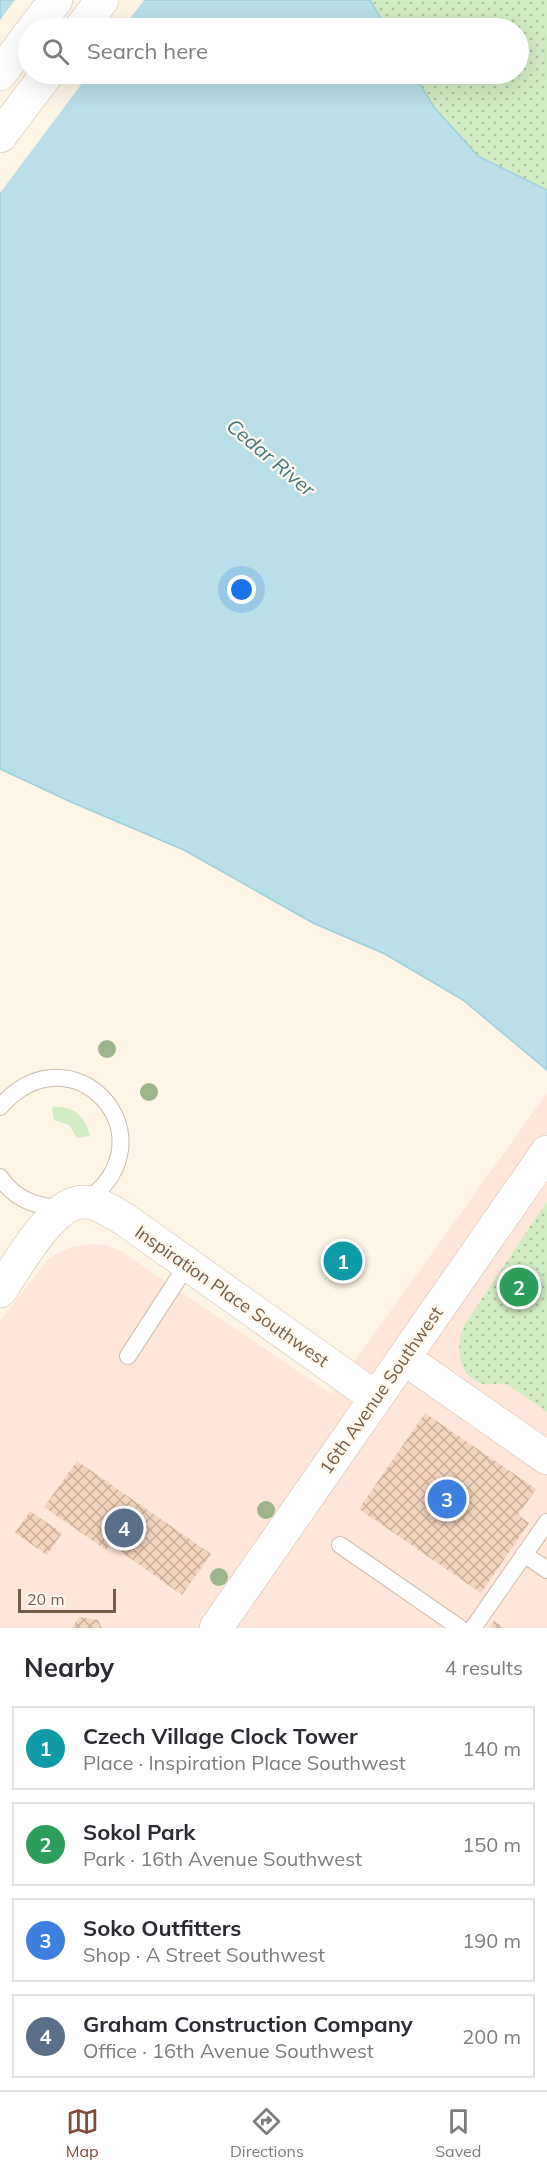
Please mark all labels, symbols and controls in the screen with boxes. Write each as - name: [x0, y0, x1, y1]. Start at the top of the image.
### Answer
- search box: [18, 18, 529, 84]
- icon: search: [39, 35, 72, 68]
- text: Search here: [87, 37, 208, 65]
- water label: Cedar River: [222, 413, 321, 502]
- your location: [227, 575, 256, 604]
- street label: Inspiration Place Southwest: [131, 1220, 333, 1372]
- pin: 1: [324, 1238, 362, 1284]
- pin: 2: [500, 1264, 538, 1310]
- street label: 16th Avenue Southwest: [314, 1302, 448, 1478]
- pin: 3: [428, 1476, 466, 1522]
- pin: 4: [104, 1506, 144, 1550]
- scale bar: [18, 1586, 116, 1614]
- text: 20 m: [27, 1589, 64, 1609]
- text: Nearby: [24, 1651, 114, 1684]
- text: 4 results: [445, 1655, 523, 1680]
- text: Czech Village Clock Tower: [83, 1722, 358, 1750]
- text: 1: [40, 1736, 52, 1761]
- text: 140 m: [462, 1736, 521, 1761]
- text: Place · Inspiration Place Southwest: [83, 1750, 406, 1775]
- text: Sokol Park: [83, 1818, 196, 1846]
- text: 2: [40, 1832, 52, 1857]
- text: 150 m: [462, 1832, 521, 1857]
- text: Park · 16th Avenue Southwest: [83, 1846, 362, 1871]
- text: Soko Outfitters: [83, 1914, 241, 1942]
- text: 3: [40, 1928, 52, 1953]
- text: 190 m: [462, 1928, 521, 1953]
- text: Shop · A Street Southwest: [83, 1942, 325, 1967]
- text: Graham Construction Company: [83, 2010, 413, 2038]
- text: 4: [40, 2024, 52, 2049]
- text: 200 m: [462, 2024, 521, 2049]
- text: Office · 16th Avenue Southwest: [83, 2038, 374, 2063]
- tab: Map: [66, 2105, 99, 2161]
- tab: Directions: [230, 2105, 304, 2161]
- tab: Saved: [435, 2105, 481, 2161]

